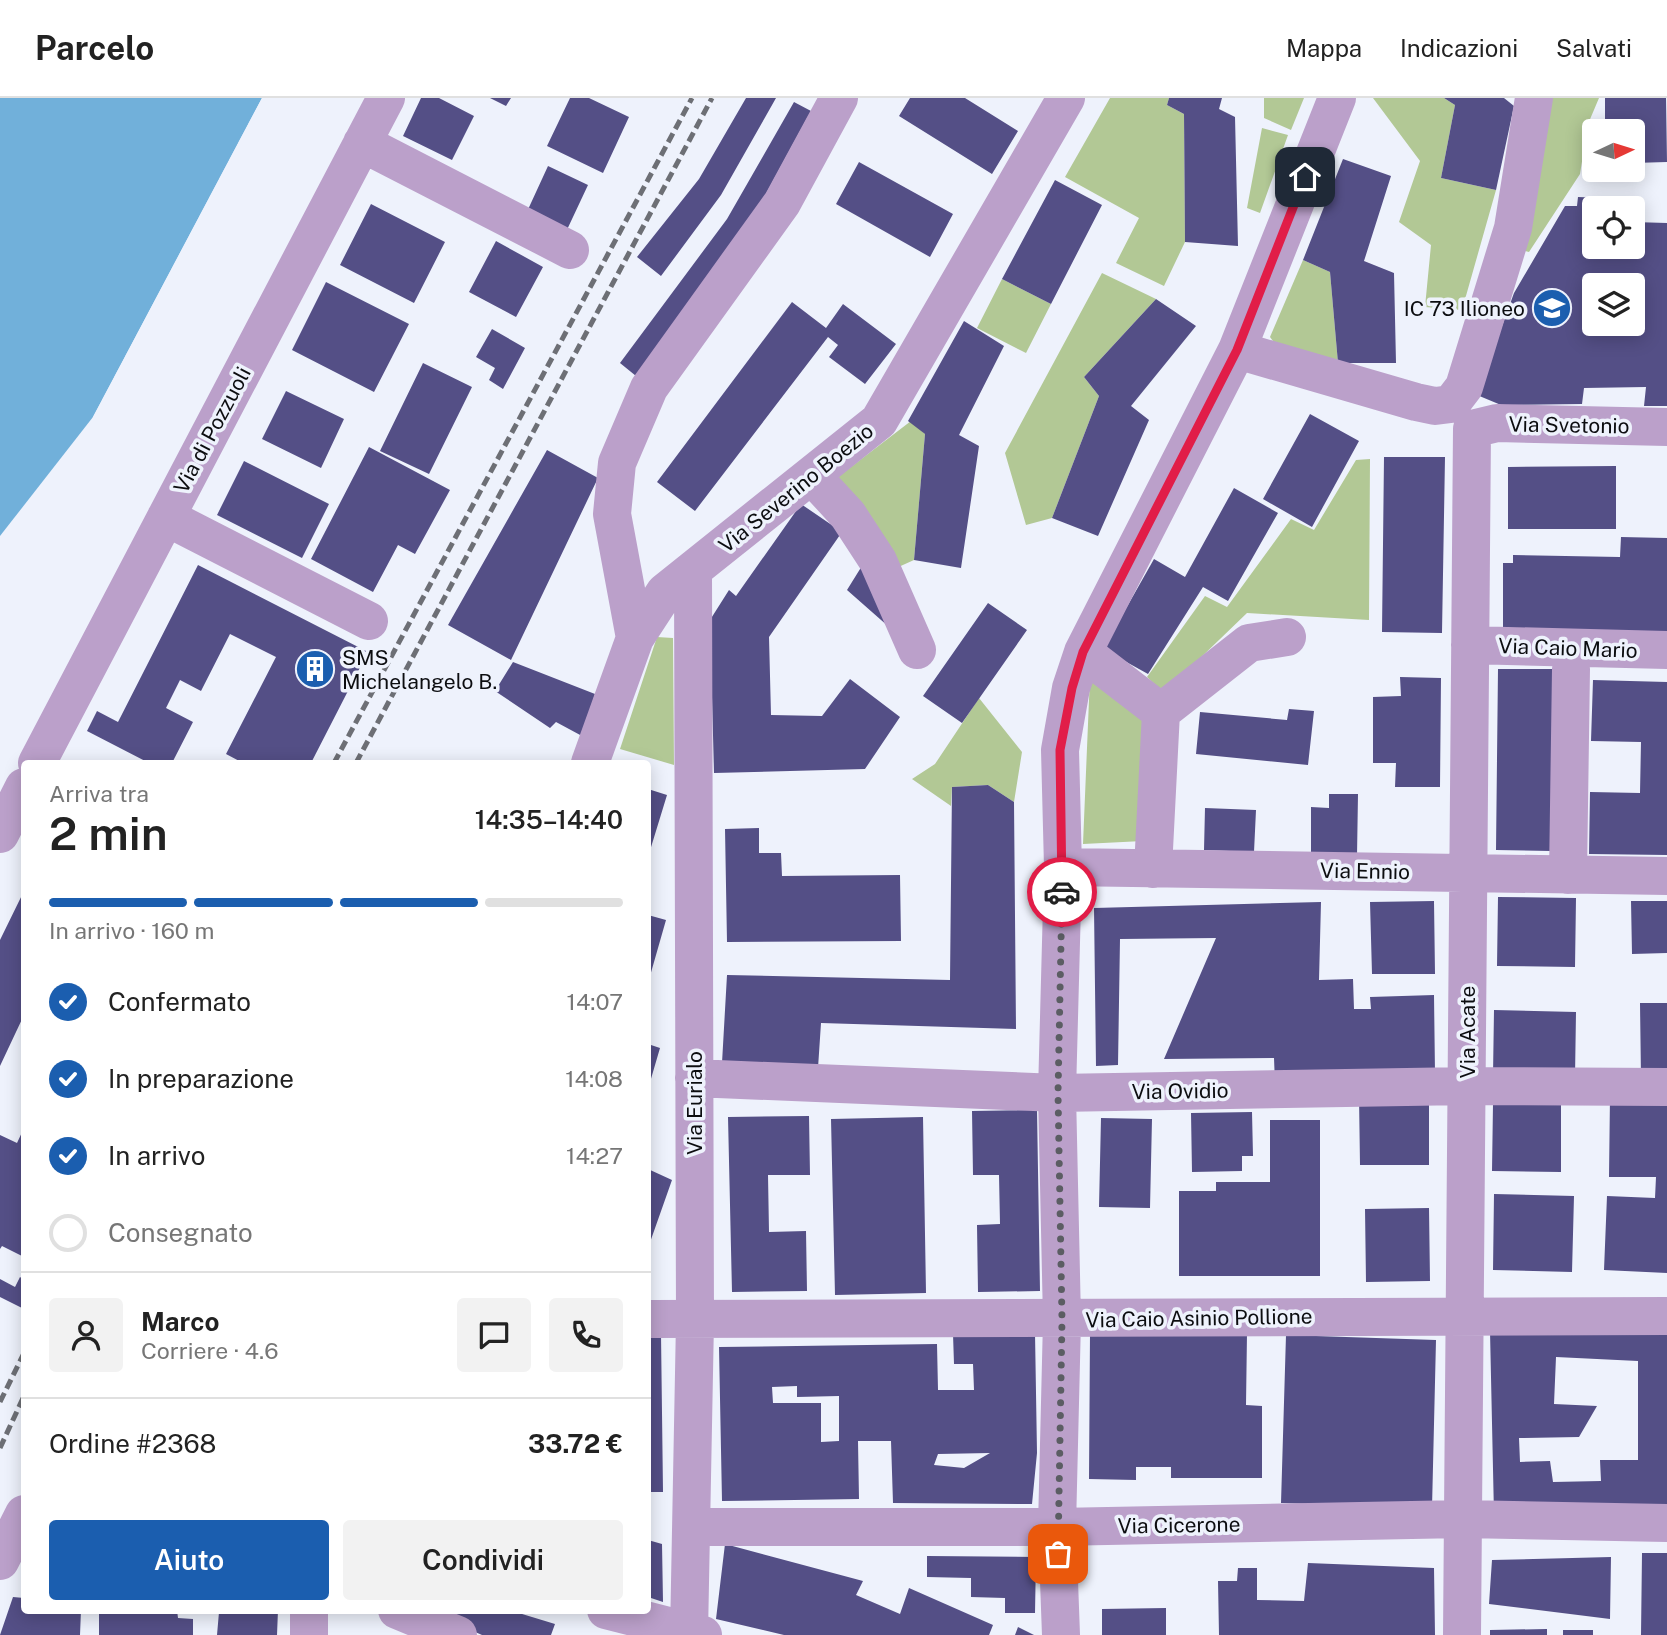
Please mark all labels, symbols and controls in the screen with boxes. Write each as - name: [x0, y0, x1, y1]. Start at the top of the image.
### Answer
- text: Parcelo: [35, 29, 154, 67]
- text: Mappa: [1286, 34, 1362, 62]
- text: Indicazioni: [1400, 34, 1518, 62]
- text: Salvati: [1556, 34, 1632, 62]
- north arrow: [1582, 119, 1645, 182]
- map controls: [1582, 119, 1645, 336]
- pin: [1275, 147, 1335, 207]
- icon: home: [1286, 158, 1324, 196]
- button: locate: [1582, 196, 1645, 259]
- button: layers: [1582, 273, 1645, 336]
- school or university icon: IC 73 Ilioneo: [1531, 287, 1573, 329]
- place label: IC 73 Ilioneo: [1404, 296, 1525, 321]
- street label: Via di Pozzuoli: [168, 363, 256, 497]
- street label: Via Svetonio: [1508, 411, 1630, 439]
- street label: Via Severino Boezio: [714, 418, 878, 558]
- street label: Via Caio Mario: [1498, 633, 1638, 663]
- place label: SMS Michelangelo B.: [342, 645, 497, 694]
- building icon: SMS Michelangelo B.: [294, 648, 336, 690]
- text: Arriva tra: [49, 780, 149, 807]
- text: 14:35–14:40: [475, 804, 623, 835]
- text: 2 min: [49, 806, 168, 860]
- courier: [1027, 857, 1097, 927]
- street label: Via Ennio: [1320, 858, 1410, 884]
- icon: car: [1043, 873, 1081, 911]
- text: In arrivo · 160 m: [49, 917, 214, 944]
- icon: check: [49, 983, 87, 1021]
- text: Confermato: [108, 986, 251, 1017]
- street label: Via Acate: [1455, 986, 1480, 1078]
- text: 14:07: [567, 988, 623, 1015]
- street label: Via Eurialo: [682, 1051, 707, 1155]
- icon: check: [49, 1060, 87, 1098]
- text: In preparazione: [108, 1063, 294, 1094]
- text: 14:08: [565, 1065, 623, 1092]
- street label: Via Ovidio: [1131, 1078, 1229, 1104]
- icon: check: [49, 1137, 87, 1175]
- text: In arrivo: [108, 1140, 205, 1171]
- text: 14:27: [566, 1142, 623, 1169]
- text: Consegnato: [108, 1217, 253, 1248]
- button: person: [49, 1298, 123, 1372]
- button: chat: [457, 1298, 531, 1372]
- button: phone: [549, 1298, 623, 1372]
- street label: Via Caio Asinio Pollione: [1085, 1304, 1313, 1332]
- text: Marco: [141, 1306, 219, 1337]
- text: Corriere · 4.6: [141, 1337, 278, 1364]
- text: Ordine #2368: [49, 1428, 216, 1459]
- text: 33.72 €: [528, 1428, 623, 1459]
- street label: Via Cicerone: [1117, 1511, 1241, 1539]
- button: Aiuto: [49, 1520, 329, 1600]
- button: Condividi: [343, 1520, 623, 1600]
- pin: [1028, 1524, 1088, 1584]
- icon: bag: [1039, 1535, 1077, 1573]

